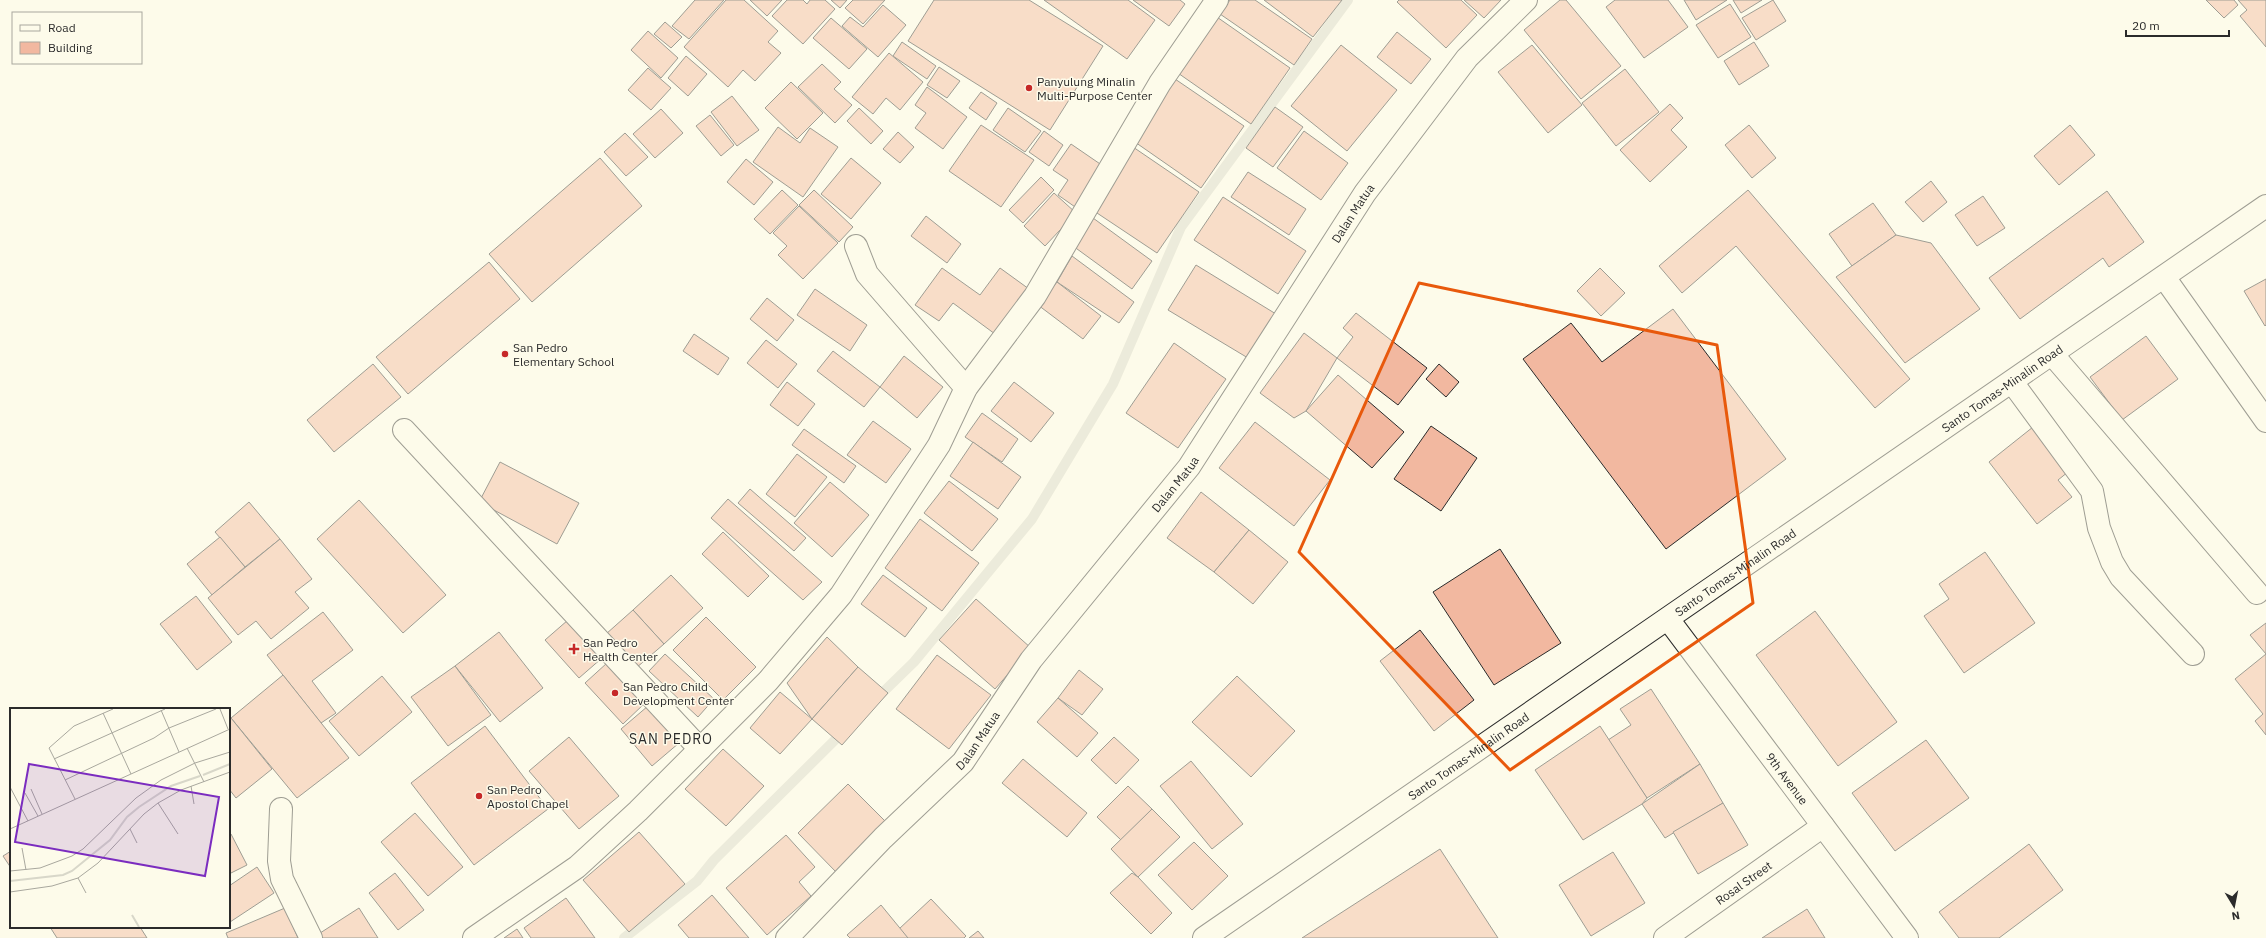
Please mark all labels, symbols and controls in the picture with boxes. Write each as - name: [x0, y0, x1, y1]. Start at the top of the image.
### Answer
- legend: [12, 12, 142, 64]
- scale bar: [2126, 12, 2229, 38]
- text: 20 m: [2132, 18, 2160, 33]
- text: Road: [48, 20, 76, 35]
- text: Building: [48, 40, 93, 55]
- place label: Panyulung Minalin Multi-Purpose Center: [1037, 74, 1153, 103]
- marker: Panyulung Minalin Multi-Purpose Center: [1024, 83, 1034, 93]
- street label: Dalan Matua: [1328, 180, 1377, 245]
- place label: San Pedro Elementary School: [513, 340, 614, 369]
- street label: Santo Tomas-Minalin Road: [1938, 341, 2065, 435]
- marker: San Pedro Elementary School: [500, 349, 510, 359]
- street label: Dalan Matua: [1148, 453, 1202, 515]
- street label: Santo Tomas-Minalin Road: [1672, 525, 1799, 619]
- place label: San Pedro Health Center: [583, 635, 658, 664]
- marker: San Pedro Health Center: [568, 643, 580, 655]
- place label: San Pedro Child Development Center: [623, 679, 734, 708]
- marker: San Pedro Child Development Center: [610, 688, 620, 698]
- inset map: [10, 708, 230, 928]
- street label: Dalan Matua: [952, 708, 1003, 773]
- street label: Santo Tomas-Minalin Road: [1405, 709, 1532, 803]
- district label: SAN PEDRO: [629, 730, 713, 748]
- street label: 9th Avenue: [1763, 749, 1812, 808]
- place label: San Pedro Apostol Chapel: [487, 782, 569, 811]
- marker: San Pedro Apostol Chapel: [474, 791, 484, 801]
- street label: Rosal Street: [1712, 857, 1774, 908]
- north arrow: [2214, 886, 2254, 926]
- text: N: [2231, 908, 2241, 923]

